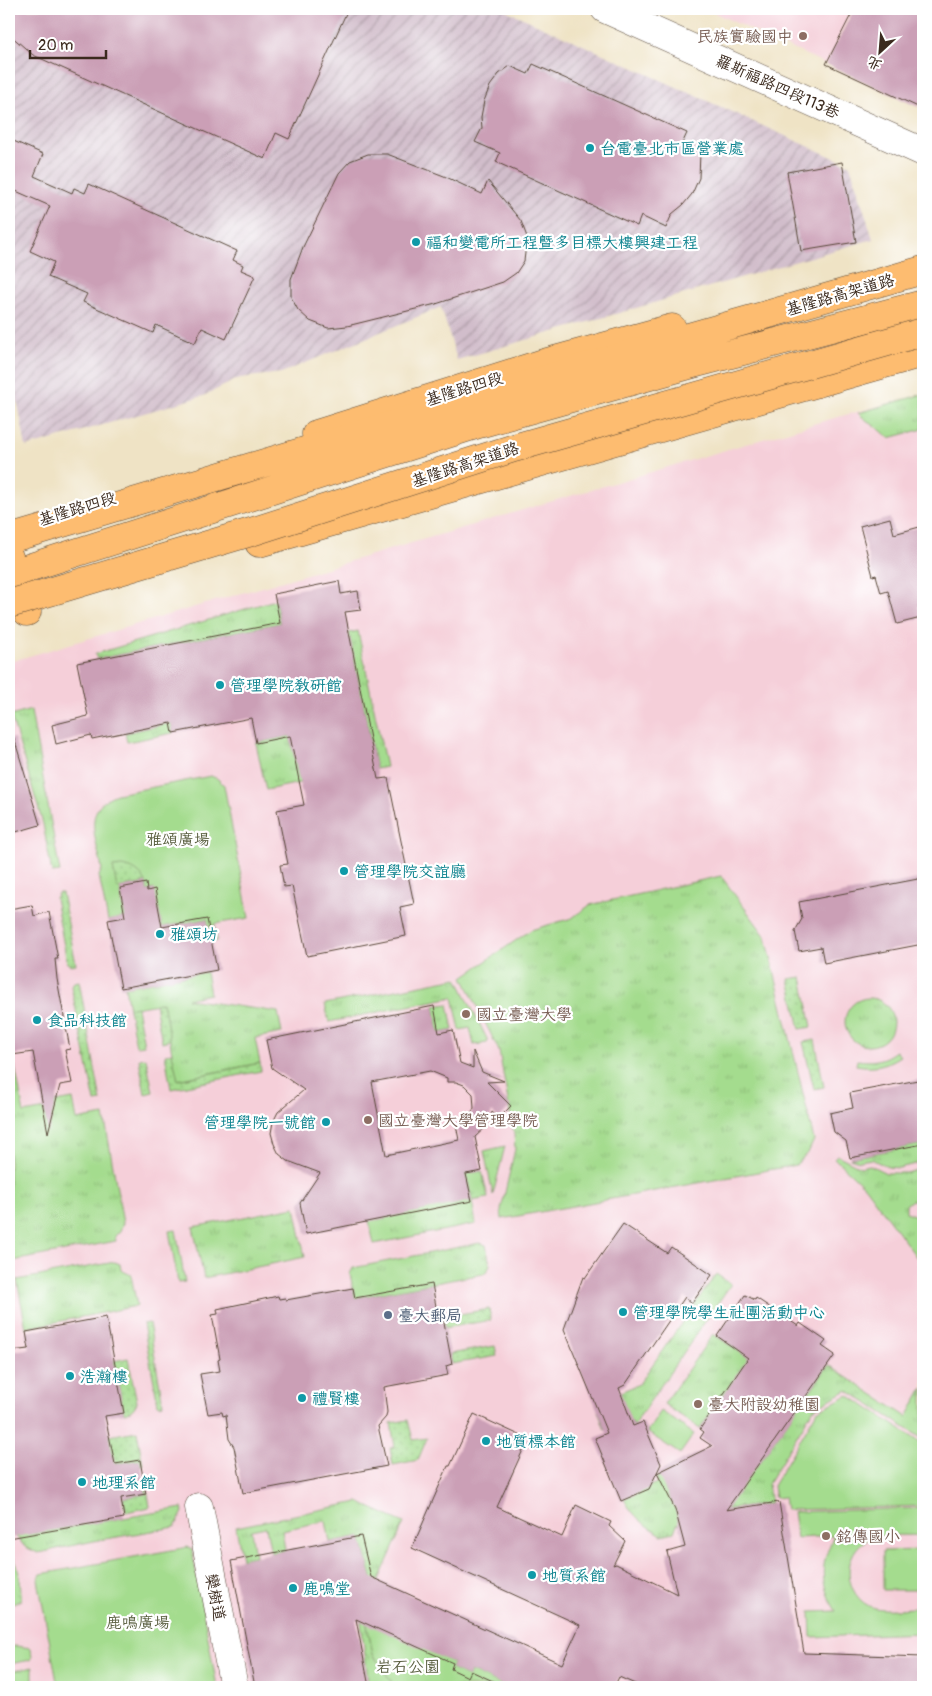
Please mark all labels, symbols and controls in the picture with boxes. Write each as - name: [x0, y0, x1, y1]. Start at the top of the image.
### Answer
- place label: 民族實驗國中: [697, 27, 793, 47]
- scale bar: [30, 28, 106, 60]
- north arrow: [854, 28, 904, 78]
- marker: 民族實驗國中: [797, 30, 809, 42]
- text: 20 m: [38, 36, 73, 55]
- street label: 羅斯福路四段113巷: [713, 51, 843, 123]
- text: 北: [865, 53, 885, 74]
- place label: 台電臺北市區營業處: [600, 139, 744, 159]
- marker: 台電臺北市區營業處: [584, 142, 596, 154]
- place label: 福和變電所工程暨多目標大樓興建工程: [426, 233, 698, 253]
- marker: 福和變電所工程暨多目標大樓興建工程: [410, 236, 422, 248]
- street label: 基隆路高架道路: [784, 270, 897, 320]
- street label: 基隆路四段: [423, 368, 505, 410]
- street label: 基隆路高架道路: [409, 438, 522, 492]
- street label: 基隆路四段: [36, 488, 118, 530]
- place label: 管理學院教研館: [230, 676, 342, 696]
- marker: 管理學院教研館: [214, 679, 226, 691]
- park label: 雅頌廣場: [146, 830, 210, 850]
- place label: 管理學院交誼廳: [354, 862, 466, 882]
- marker: 管理學院交誼廳: [338, 865, 350, 877]
- place label: 雅頌坊: [170, 925, 218, 945]
- marker: 雅頌坊: [154, 928, 166, 940]
- place label: 國立臺灣大學: [476, 1005, 572, 1025]
- marker: 國立臺灣大學: [460, 1008, 472, 1020]
- place label: 食品科技館: [47, 1011, 127, 1031]
- marker: 食品科技館: [31, 1014, 43, 1026]
- place label: 國立臺灣大學管理學院: [378, 1111, 538, 1131]
- place label: 管理學院一號館: [204, 1113, 316, 1133]
- marker: 國立臺灣大學管理學院: [362, 1114, 374, 1126]
- marker: 管理學院一號館: [320, 1116, 332, 1128]
- place label: 管理學院學生社團活動中心: [633, 1303, 825, 1323]
- place label: 臺大郵局: [398, 1306, 462, 1326]
- marker: 管理學院學生社團活動中心: [617, 1306, 629, 1318]
- marker: 臺大郵局: [382, 1309, 394, 1321]
- place label: 浩瀚樓: [80, 1367, 128, 1387]
- marker: 浩瀚樓: [64, 1370, 76, 1382]
- place label: 禮賢樓: [312, 1389, 360, 1409]
- marker: 禮賢樓: [296, 1392, 308, 1404]
- place label: 臺大附設幼稚園: [708, 1395, 820, 1415]
- marker: 臺大附設幼稚園: [692, 1398, 704, 1410]
- place label: 地質標本館: [496, 1432, 576, 1452]
- marker: 地質標本館: [480, 1435, 492, 1447]
- place label: 地理系館: [92, 1473, 156, 1493]
- marker: 地理系館: [76, 1476, 88, 1488]
- place label: 銘傳國小: [836, 1527, 900, 1547]
- marker: 銘傳國小: [820, 1530, 832, 1542]
- place label: 地質系館: [542, 1566, 606, 1586]
- marker: 地質系館: [526, 1569, 538, 1581]
- street label: 欒樹道: [201, 1572, 229, 1623]
- place label: 鹿鳴堂: [303, 1579, 351, 1599]
- marker: 鹿鳴堂: [287, 1582, 299, 1594]
- park label: 鹿鳴廣場: [106, 1613, 170, 1633]
- park label: 岩石公園: [376, 1657, 440, 1677]

